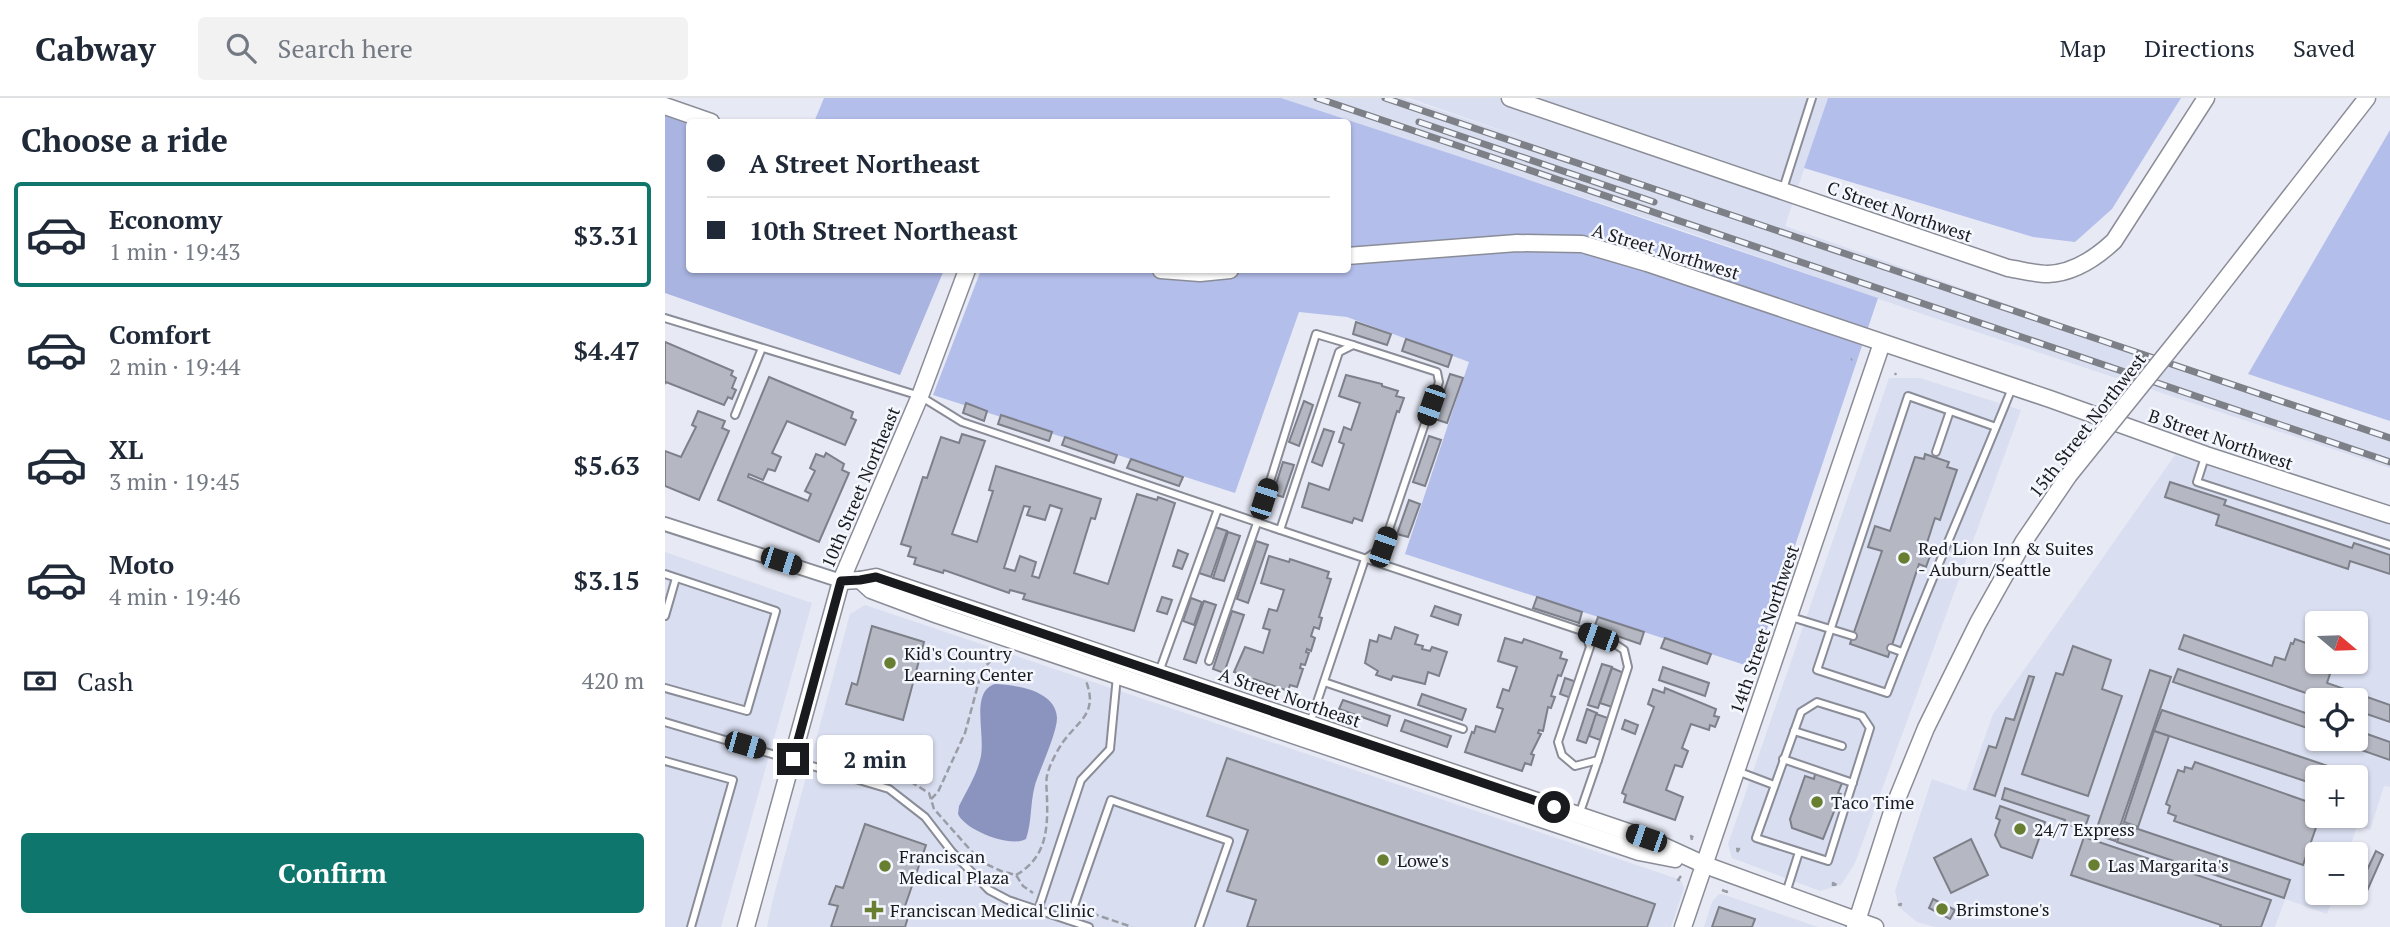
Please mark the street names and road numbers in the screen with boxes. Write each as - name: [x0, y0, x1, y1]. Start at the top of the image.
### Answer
- street label: C Street Northwest: [1824, 175, 1976, 247]
- street label: A Street Northwest: [1590, 217, 1743, 285]
- street label: 15th Street Northwest: [2023, 348, 2151, 502]
- street label: 10th Street Northeast: [815, 402, 905, 571]
- street label: B Street Northwest: [2145, 403, 2297, 475]
- street label: 14th Street Northwest: [1724, 541, 1804, 717]
- street label: A Street Northeast: [1216, 661, 1364, 733]

